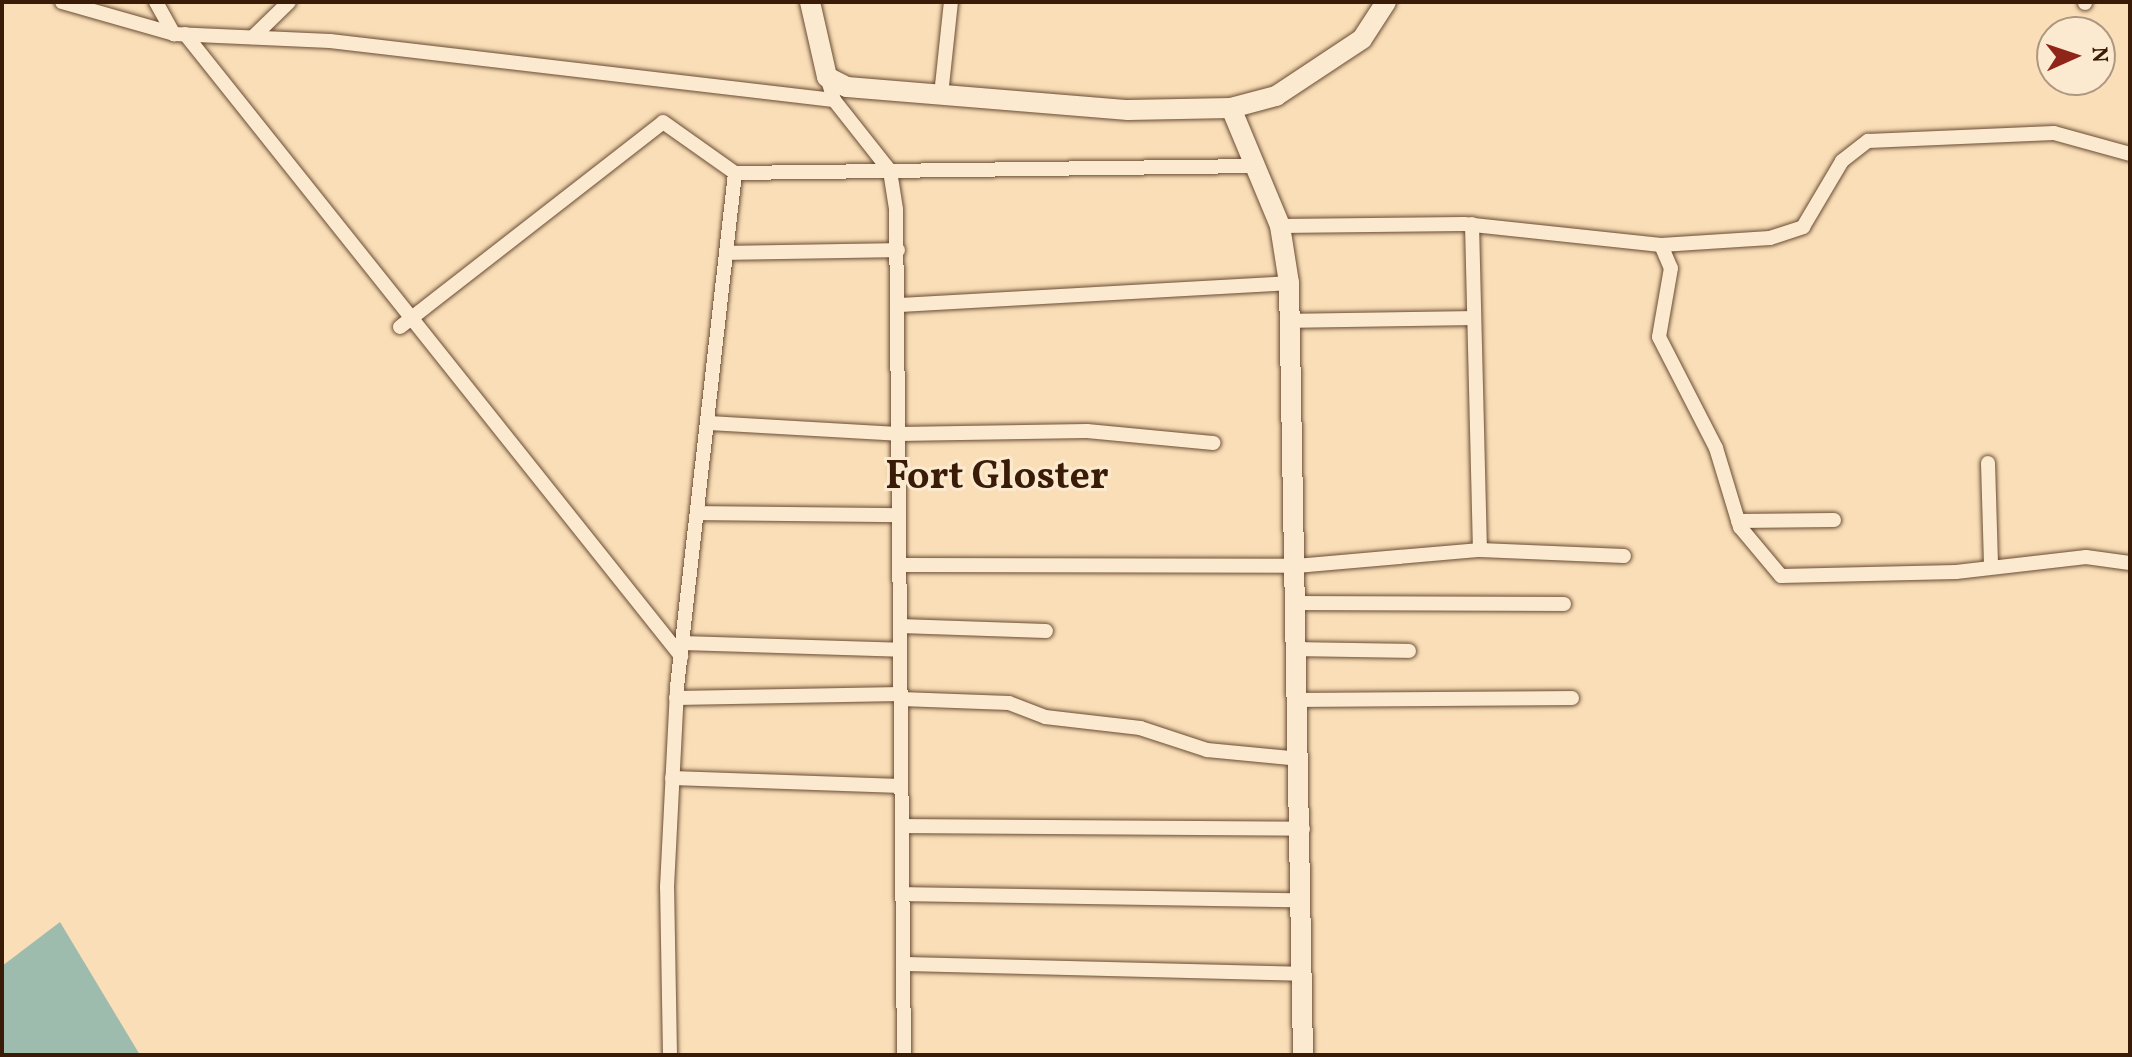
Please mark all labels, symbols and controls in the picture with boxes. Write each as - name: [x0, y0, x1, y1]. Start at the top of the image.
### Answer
- north arrow: [2036, 16, 2116, 96]
- text: N: [2083, 46, 2114, 64]
- district label: Fort Gloster: [885, 454, 1109, 502]

